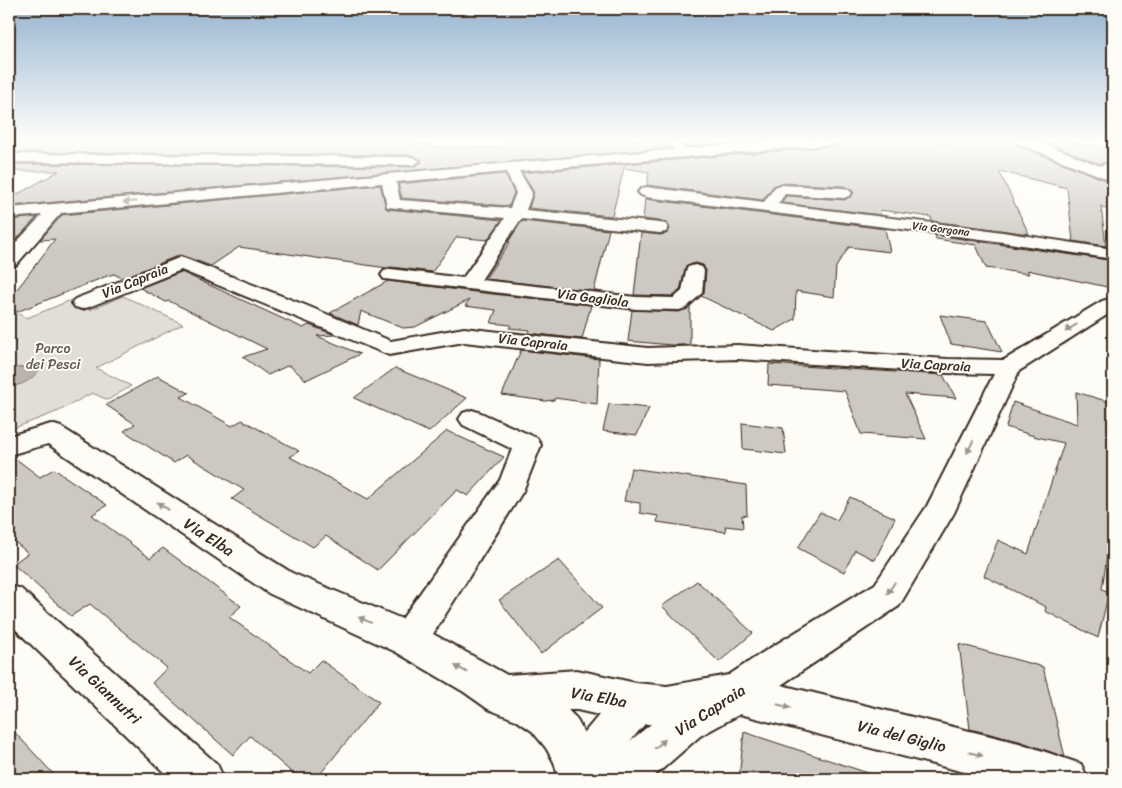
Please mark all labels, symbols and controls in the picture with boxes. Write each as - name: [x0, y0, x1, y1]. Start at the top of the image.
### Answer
- one-way arrow: [122, 198, 138, 206]
- street label: Via Gorgona: [911, 216, 971, 242]
- street label: Via Capraia: [98, 256, 172, 306]
- street label: Via Gagliola: [556, 281, 630, 315]
- one-way arrow: [1065, 324, 1078, 333]
- street label: Via Capraia: [497, 326, 569, 358]
- park label: Parco dei Pesci: [26, 336, 81, 377]
- street label: Via Capraia: [901, 351, 971, 379]
- one-way arrow: [966, 440, 974, 454]
- one-way arrow: [156, 501, 170, 511]
- street label: Via Elba: [178, 510, 240, 564]
- one-way arrow: [886, 582, 896, 595]
- one-way arrow: [358, 616, 372, 624]
- street label: Via Giannutri: [62, 648, 149, 732]
- one-way arrow: [454, 665, 468, 673]
- street label: Via Capraia: [669, 676, 751, 744]
- street label: Via Elba: [569, 678, 629, 716]
- one-way arrow: [777, 702, 792, 710]
- street label: Via del Giglio: [855, 711, 949, 761]
- one-way arrow: [654, 739, 666, 750]
- one-way arrow: [968, 750, 983, 758]

